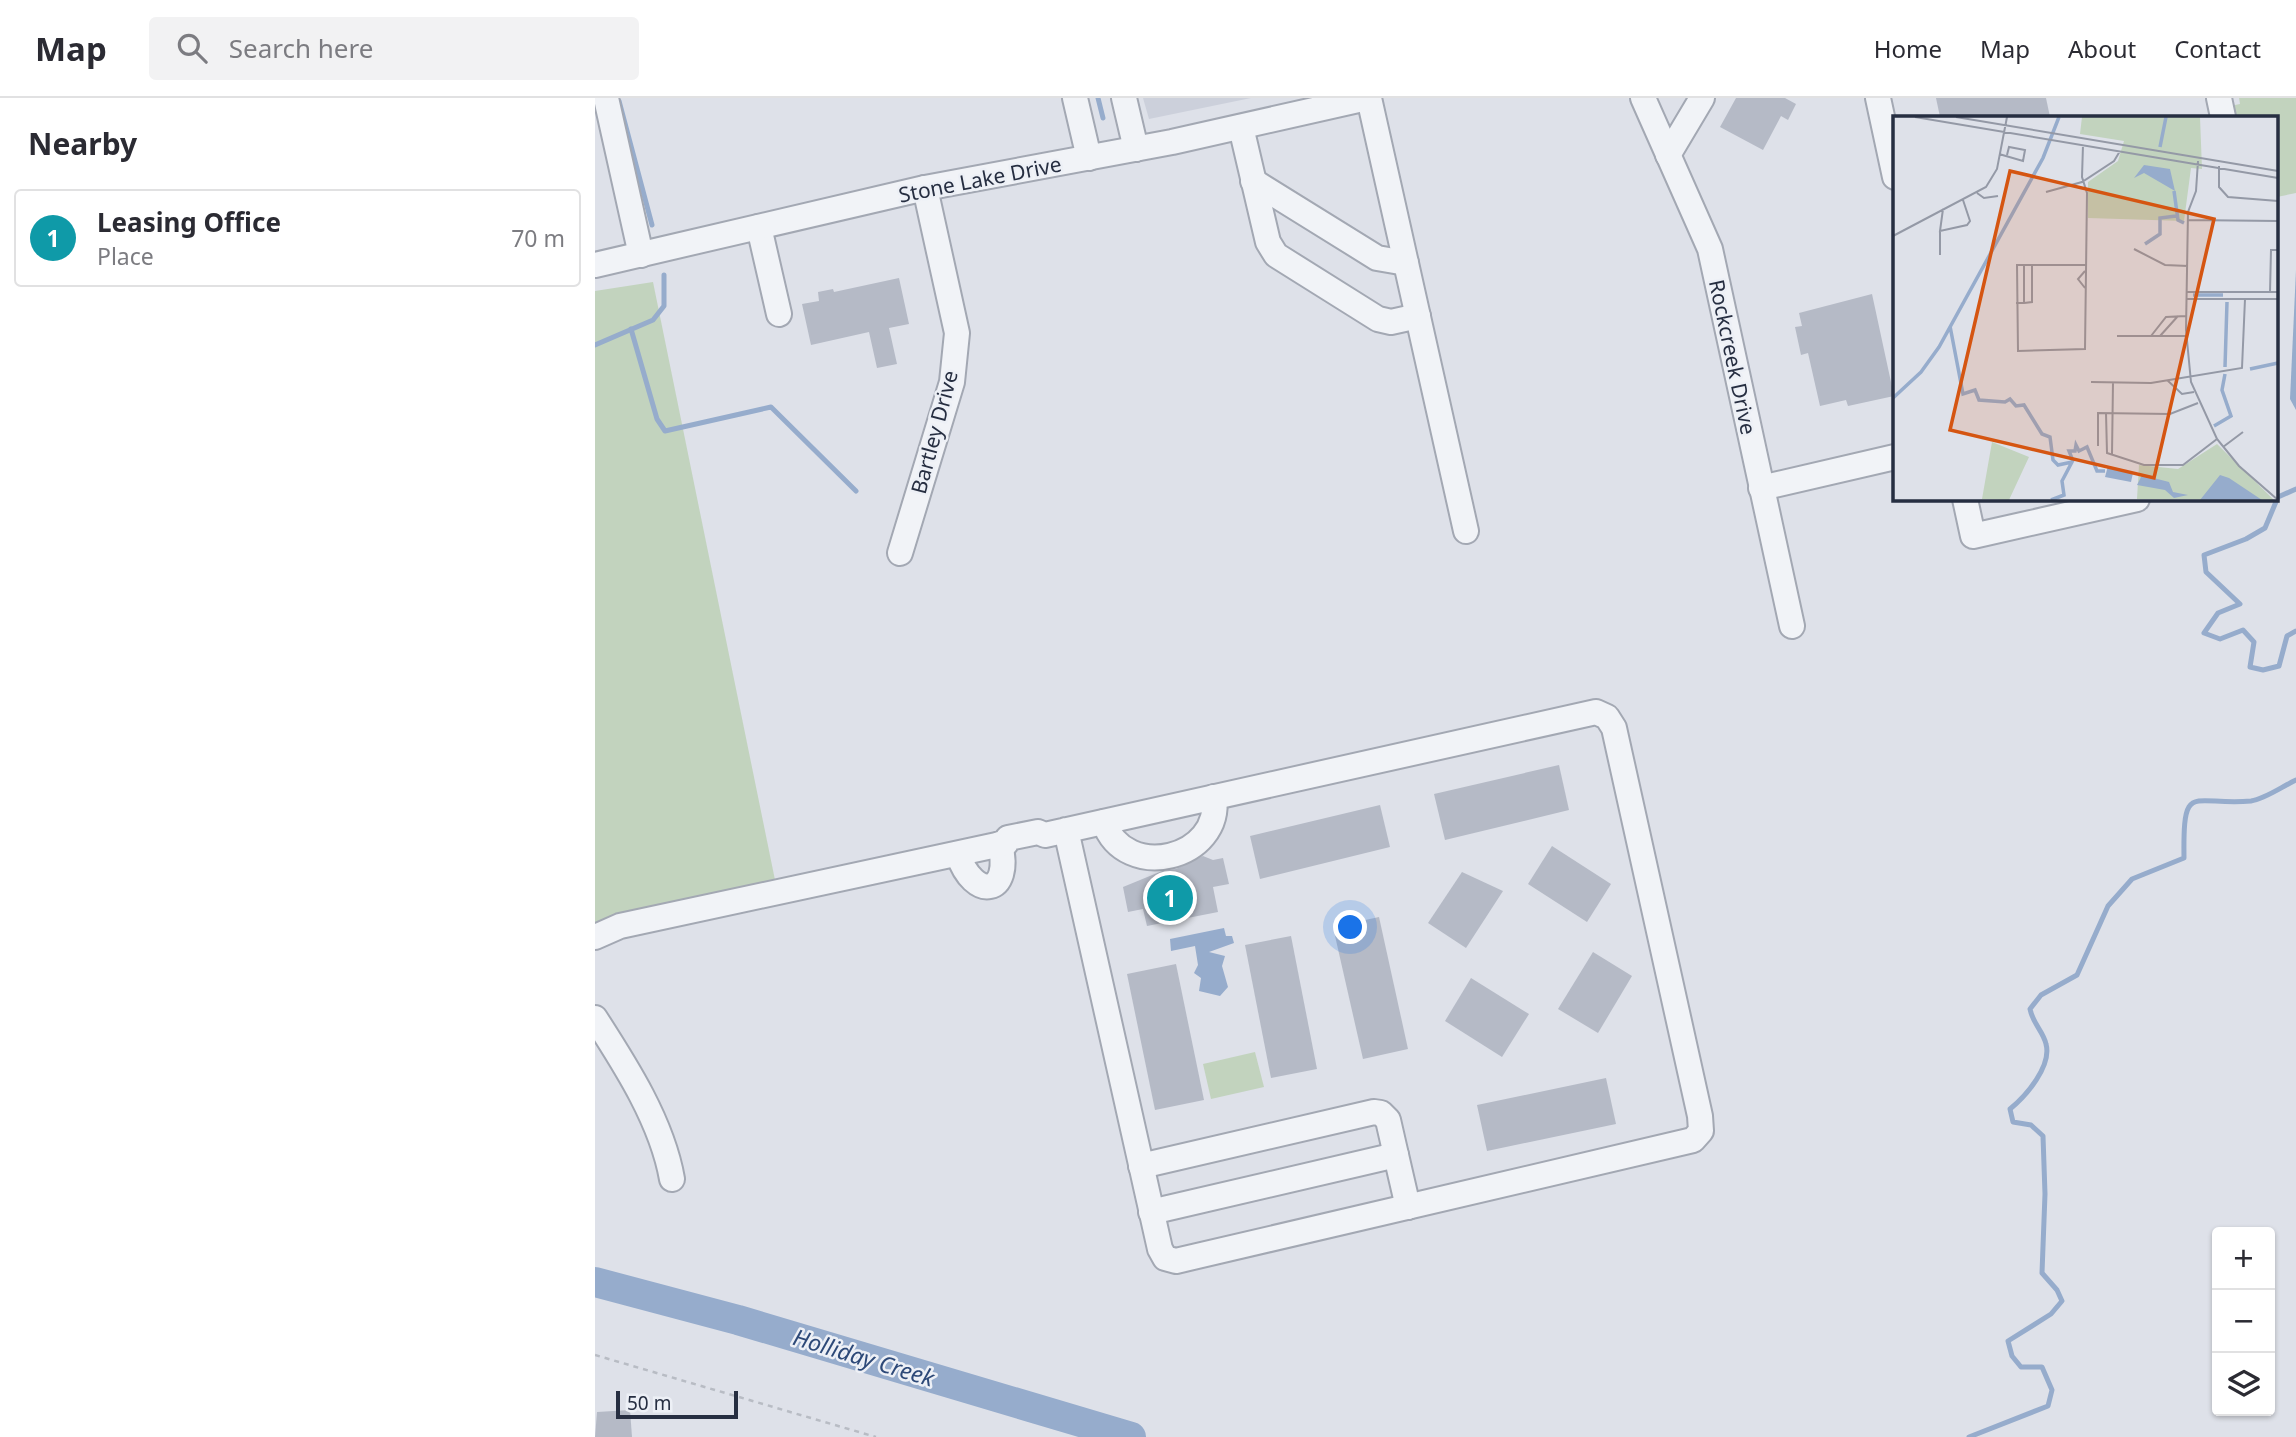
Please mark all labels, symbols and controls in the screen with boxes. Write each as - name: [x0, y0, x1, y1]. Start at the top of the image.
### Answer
- search box: [149, 17, 639, 80]
- text: Map: [35, 26, 107, 71]
- icon: search: [173, 29, 211, 67]
- text: Search here: [229, 30, 373, 66]
- text: Home: [1874, 32, 1942, 65]
- text: Map: [1980, 32, 2030, 65]
- text: About: [2068, 32, 2136, 65]
- text: Contact: [2174, 32, 2261, 65]
- inset map: [1893, 116, 2279, 500]
- text: Nearby: [28, 123, 137, 164]
- street label: Stone Lake Drive: [896, 149, 1064, 209]
- text: Leasing Office: [97, 204, 281, 240]
- text: 1: [46, 222, 60, 254]
- text: 70 m: [511, 222, 565, 254]
- text: Place: [97, 240, 154, 272]
- street label: Rockcreek Drive: [1703, 277, 1763, 437]
- street label: Bartley Drive: [904, 367, 964, 497]
- pin: 1: [1147, 872, 1193, 924]
- your location: [1333, 910, 1367, 944]
- map controls: [2212, 1227, 2275, 1416]
- button: +: [2212, 1227, 2275, 1290]
- button: −: [2212, 1290, 2275, 1353]
- water label: Holliday Creek: [789, 1320, 940, 1394]
- button: layers: [2212, 1353, 2275, 1416]
- scale bar: [616, 1388, 739, 1420]
- text: 50 m: [627, 1390, 671, 1416]

